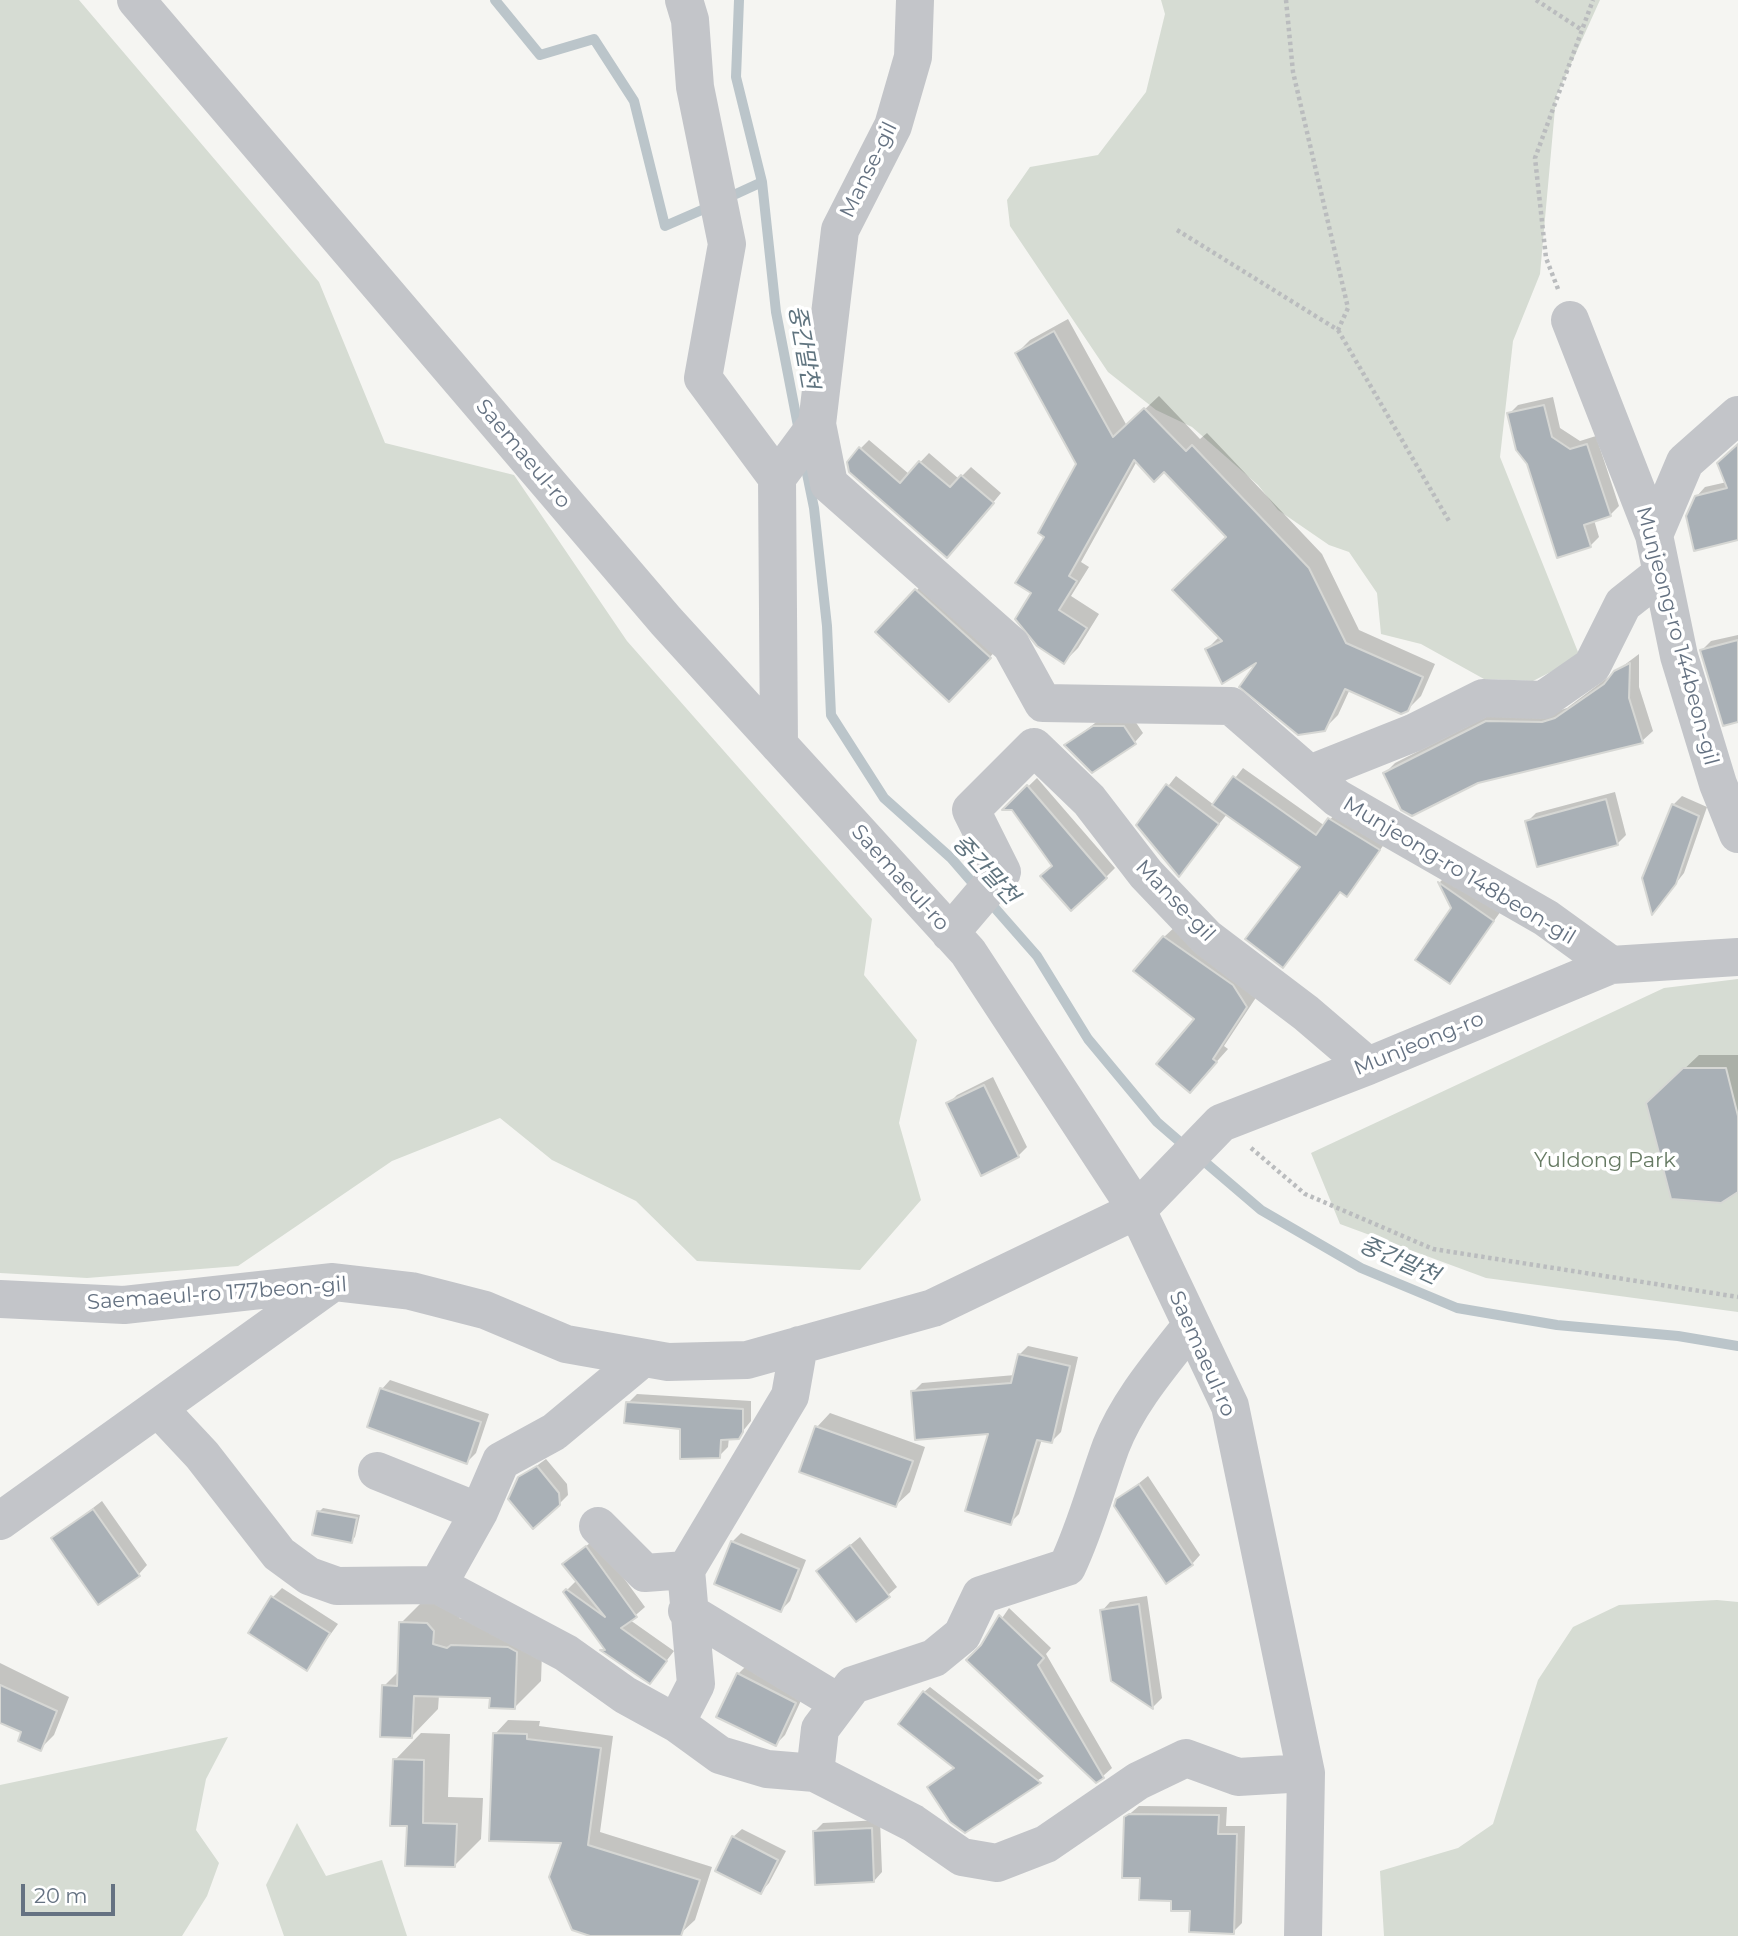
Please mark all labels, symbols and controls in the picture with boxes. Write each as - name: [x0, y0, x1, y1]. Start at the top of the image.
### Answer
- street label: Manse-gil: [835, 118, 903, 222]
- water label: 중간말천: [782, 303, 824, 391]
- street label: Saemaeul-ro: [470, 394, 576, 514]
- street label: Munjeong-ro 144beon-gil: [1630, 504, 1724, 768]
- street label: Munjeong-ro 148beon-gil: [1338, 792, 1580, 950]
- street label: Saemaeul-ro: [846, 820, 954, 936]
- water label: 중간말천: [946, 830, 1024, 910]
- street label: Manse-gil: [1130, 855, 1220, 947]
- street label: Munjeong-ro: [1350, 1006, 1488, 1082]
- park label: Yuldong Park: [1534, 1148, 1676, 1174]
- water label: 중간말천: [1355, 1231, 1443, 1291]
- street label: Saemaeul-ro 177beon-gil: [86, 1272, 348, 1316]
- street label: Saemaeul-ro: [1163, 1287, 1241, 1421]
- scale bar: [24, 1870, 119, 1914]
- text: 20 m: [34, 1883, 88, 1908]

